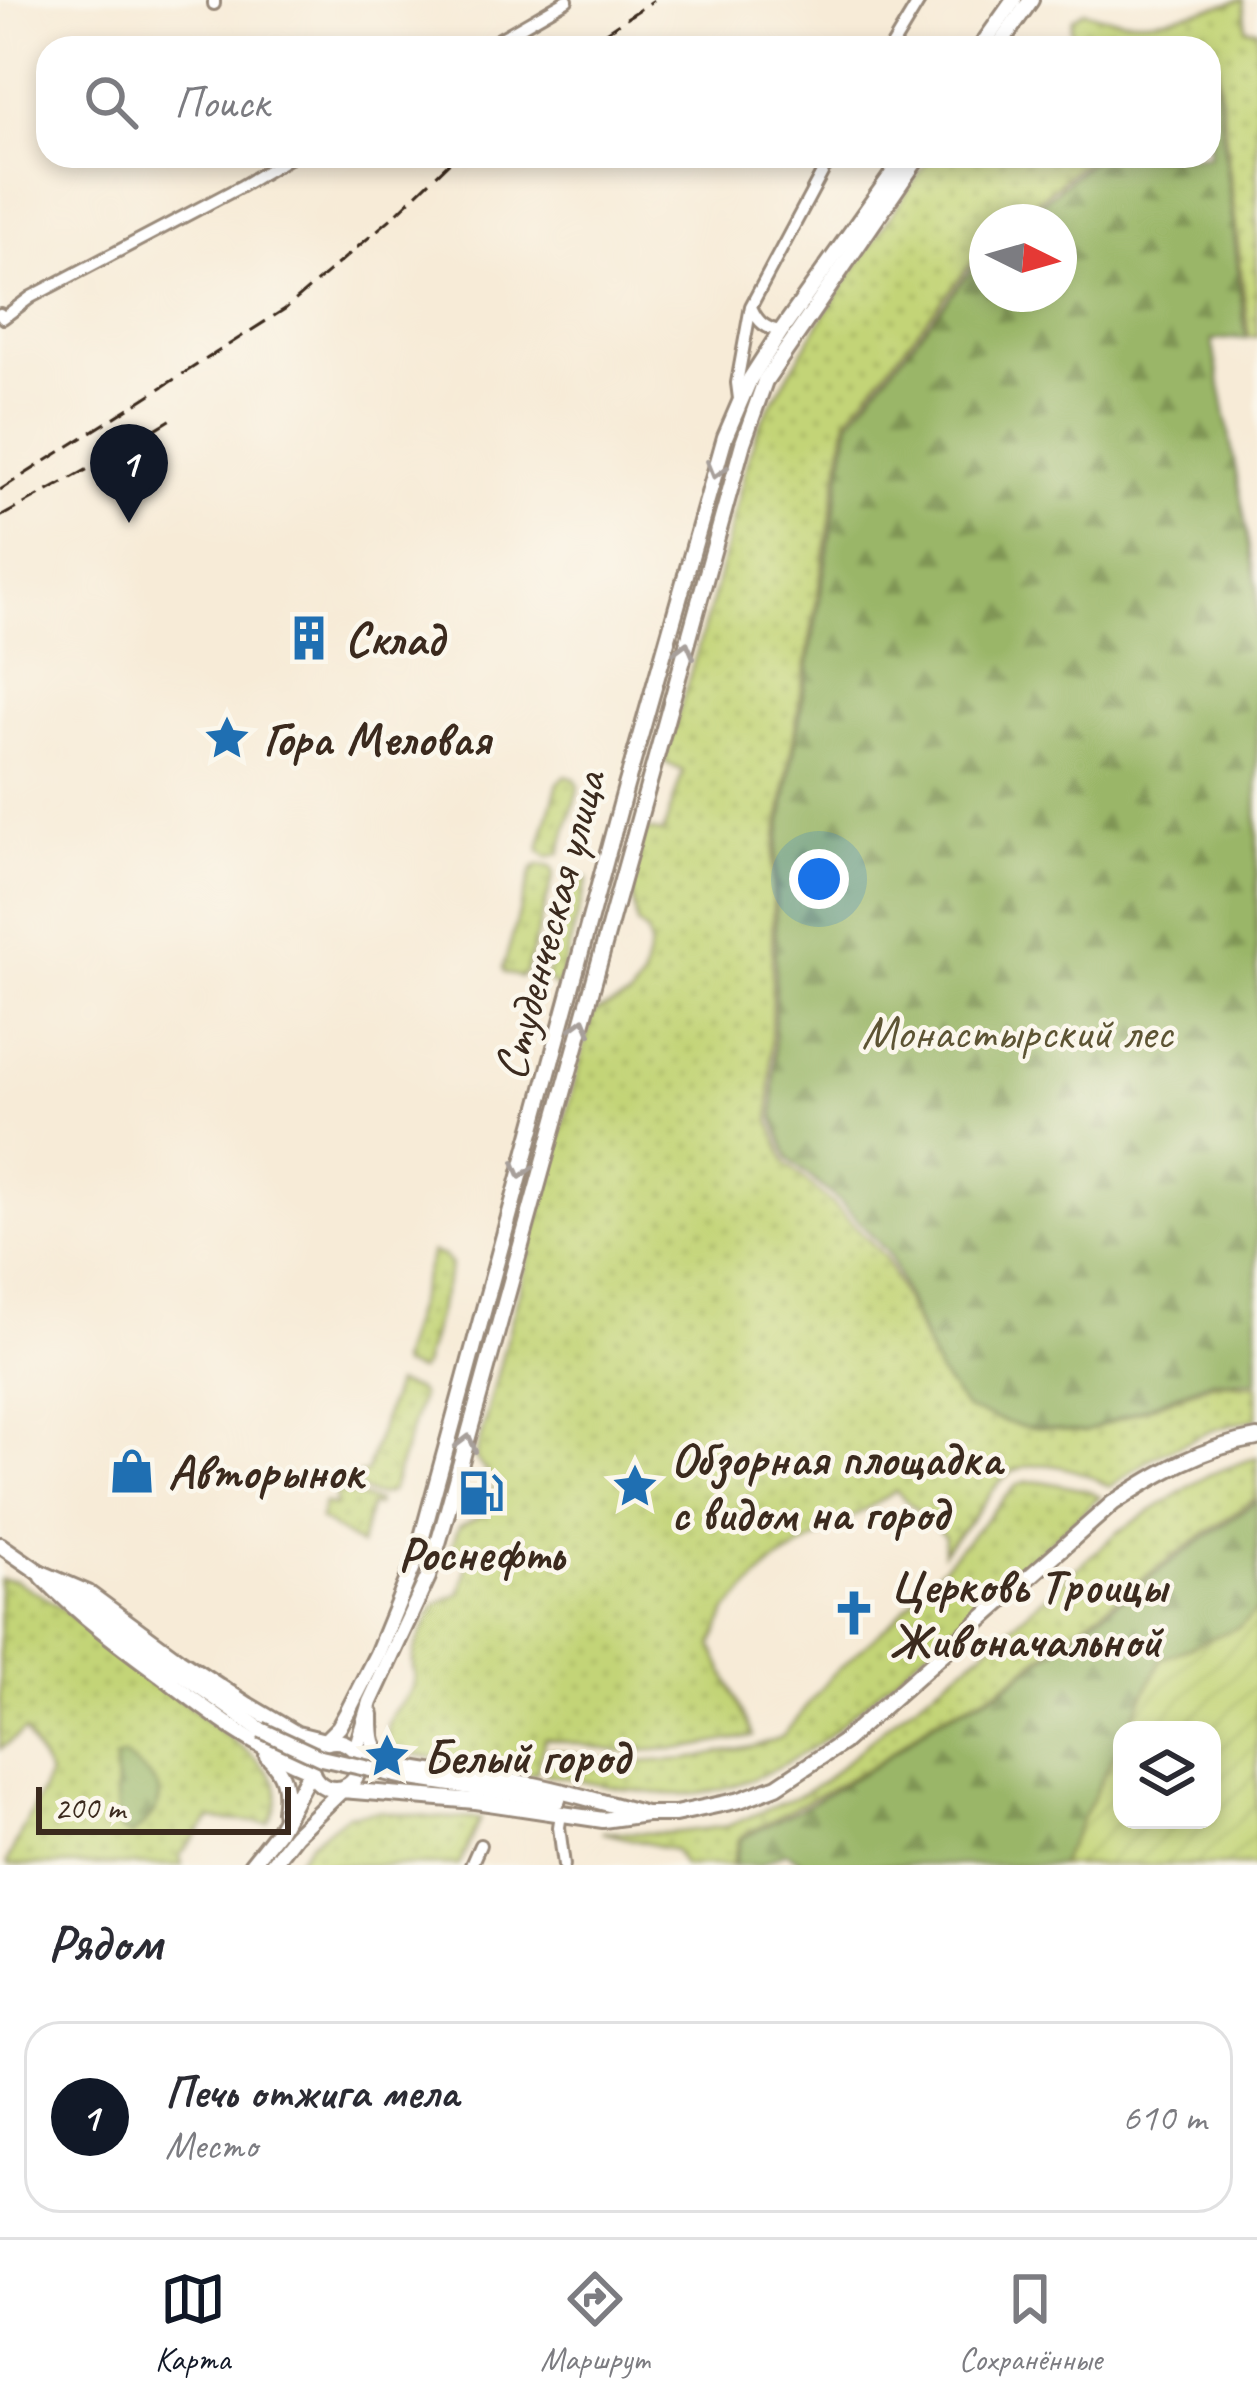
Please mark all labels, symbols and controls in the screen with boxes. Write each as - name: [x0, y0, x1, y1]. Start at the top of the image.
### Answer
- search box: [36, 36, 1221, 168]
- icon: search: [78, 69, 144, 135]
- text: Поиск: [174, 74, 269, 131]
- north arrow: [969, 204, 1077, 312]
- pin: 1: [90, 424, 168, 523]
- one-way arrow: [705, 459, 730, 480]
- place label: Склад: [345, 609, 448, 669]
- building icon: Склад: [284, 613, 334, 663]
- one-way arrow: [671, 641, 696, 661]
- place label: Гора Меловая: [263, 709, 494, 769]
- place icon: Гора Меловая: [202, 713, 252, 763]
- street label: Студенческая улица: [479, 762, 620, 1086]
- your location: [789, 849, 849, 909]
- park label: Монастырский лес: [862, 1002, 1175, 1062]
- one-way arrow: [567, 1016, 592, 1037]
- one-way arrow: [511, 1159, 536, 1179]
- place label: Обзорная площадка с видом на город: [671, 1429, 1006, 1544]
- one-way arrow: [452, 1433, 477, 1453]
- place label: Авторынок: [168, 1442, 367, 1502]
- shop icon: Авторынок: [107, 1446, 157, 1496]
- place icon: Обзорная площадка с видом на город: [610, 1461, 660, 1511]
- fuel station icon: Роснефть: [456, 1468, 506, 1518]
- place label: Роснефть: [398, 1524, 567, 1584]
- place label: Церковь Троицы Живоначальной: [890, 1556, 1170, 1671]
- church icon: Церковь Троицы Живоначальной: [829, 1588, 879, 1638]
- map controls: [1113, 1721, 1221, 1829]
- button: layers: [1113, 1721, 1221, 1829]
- place label: Белый город: [423, 1727, 633, 1787]
- place icon: Белый город: [362, 1731, 412, 1781]
- scale bar: [36, 1781, 291, 1834]
- text: 200 m: [54, 1787, 125, 1829]
- text: Рядом: [48, 1911, 162, 1975]
- text: Печь отжига мела: [165, 2064, 458, 2121]
- text: 1: [81, 2093, 99, 2142]
- text: 610 m: [1122, 2093, 1206, 2142]
- text: Место: [165, 2121, 257, 2170]
- tab: Карта: [155, 2266, 230, 2380]
- tab: Маршрут: [540, 2266, 649, 2380]
- tab: Сохранённые: [959, 2266, 1102, 2380]

